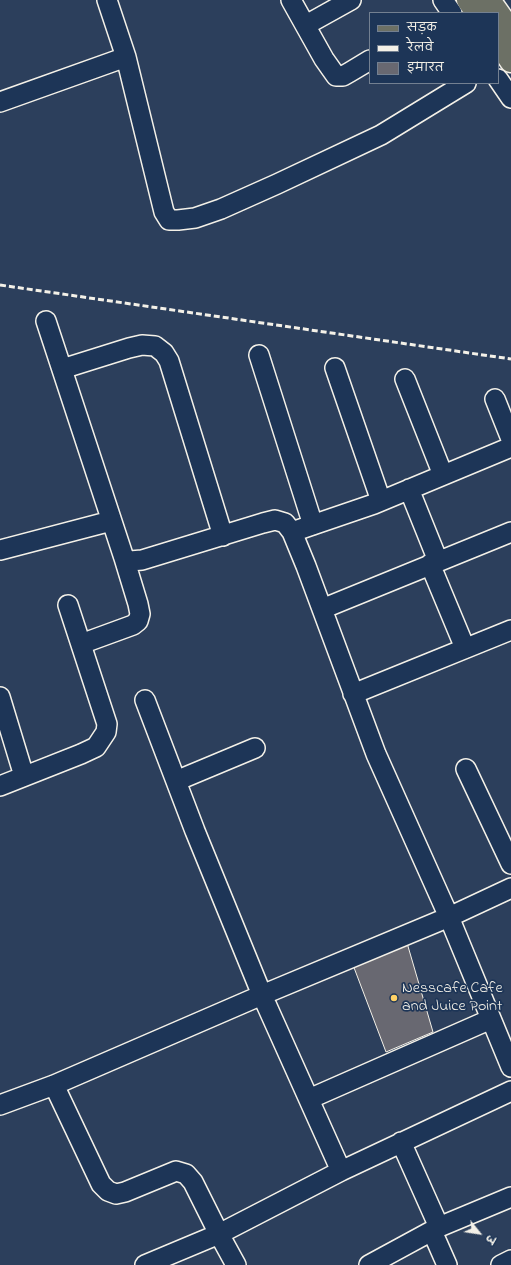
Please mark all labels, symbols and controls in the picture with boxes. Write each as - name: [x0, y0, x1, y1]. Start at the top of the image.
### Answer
- legend: [369, 12, 499, 84]
- text: सड़क: [407, 19, 437, 37]
- text: रेलवे: [407, 39, 433, 57]
- text: इमारत: [407, 59, 444, 77]
- place label: Nesscafe Cafe and Juice Point: [402, 979, 503, 1017]
- marker: Nesscafe Cafe and Juice Point: [389, 993, 399, 1003]
- north arrow: [459, 1213, 499, 1253]
- text: उ: [481, 1232, 498, 1246]

